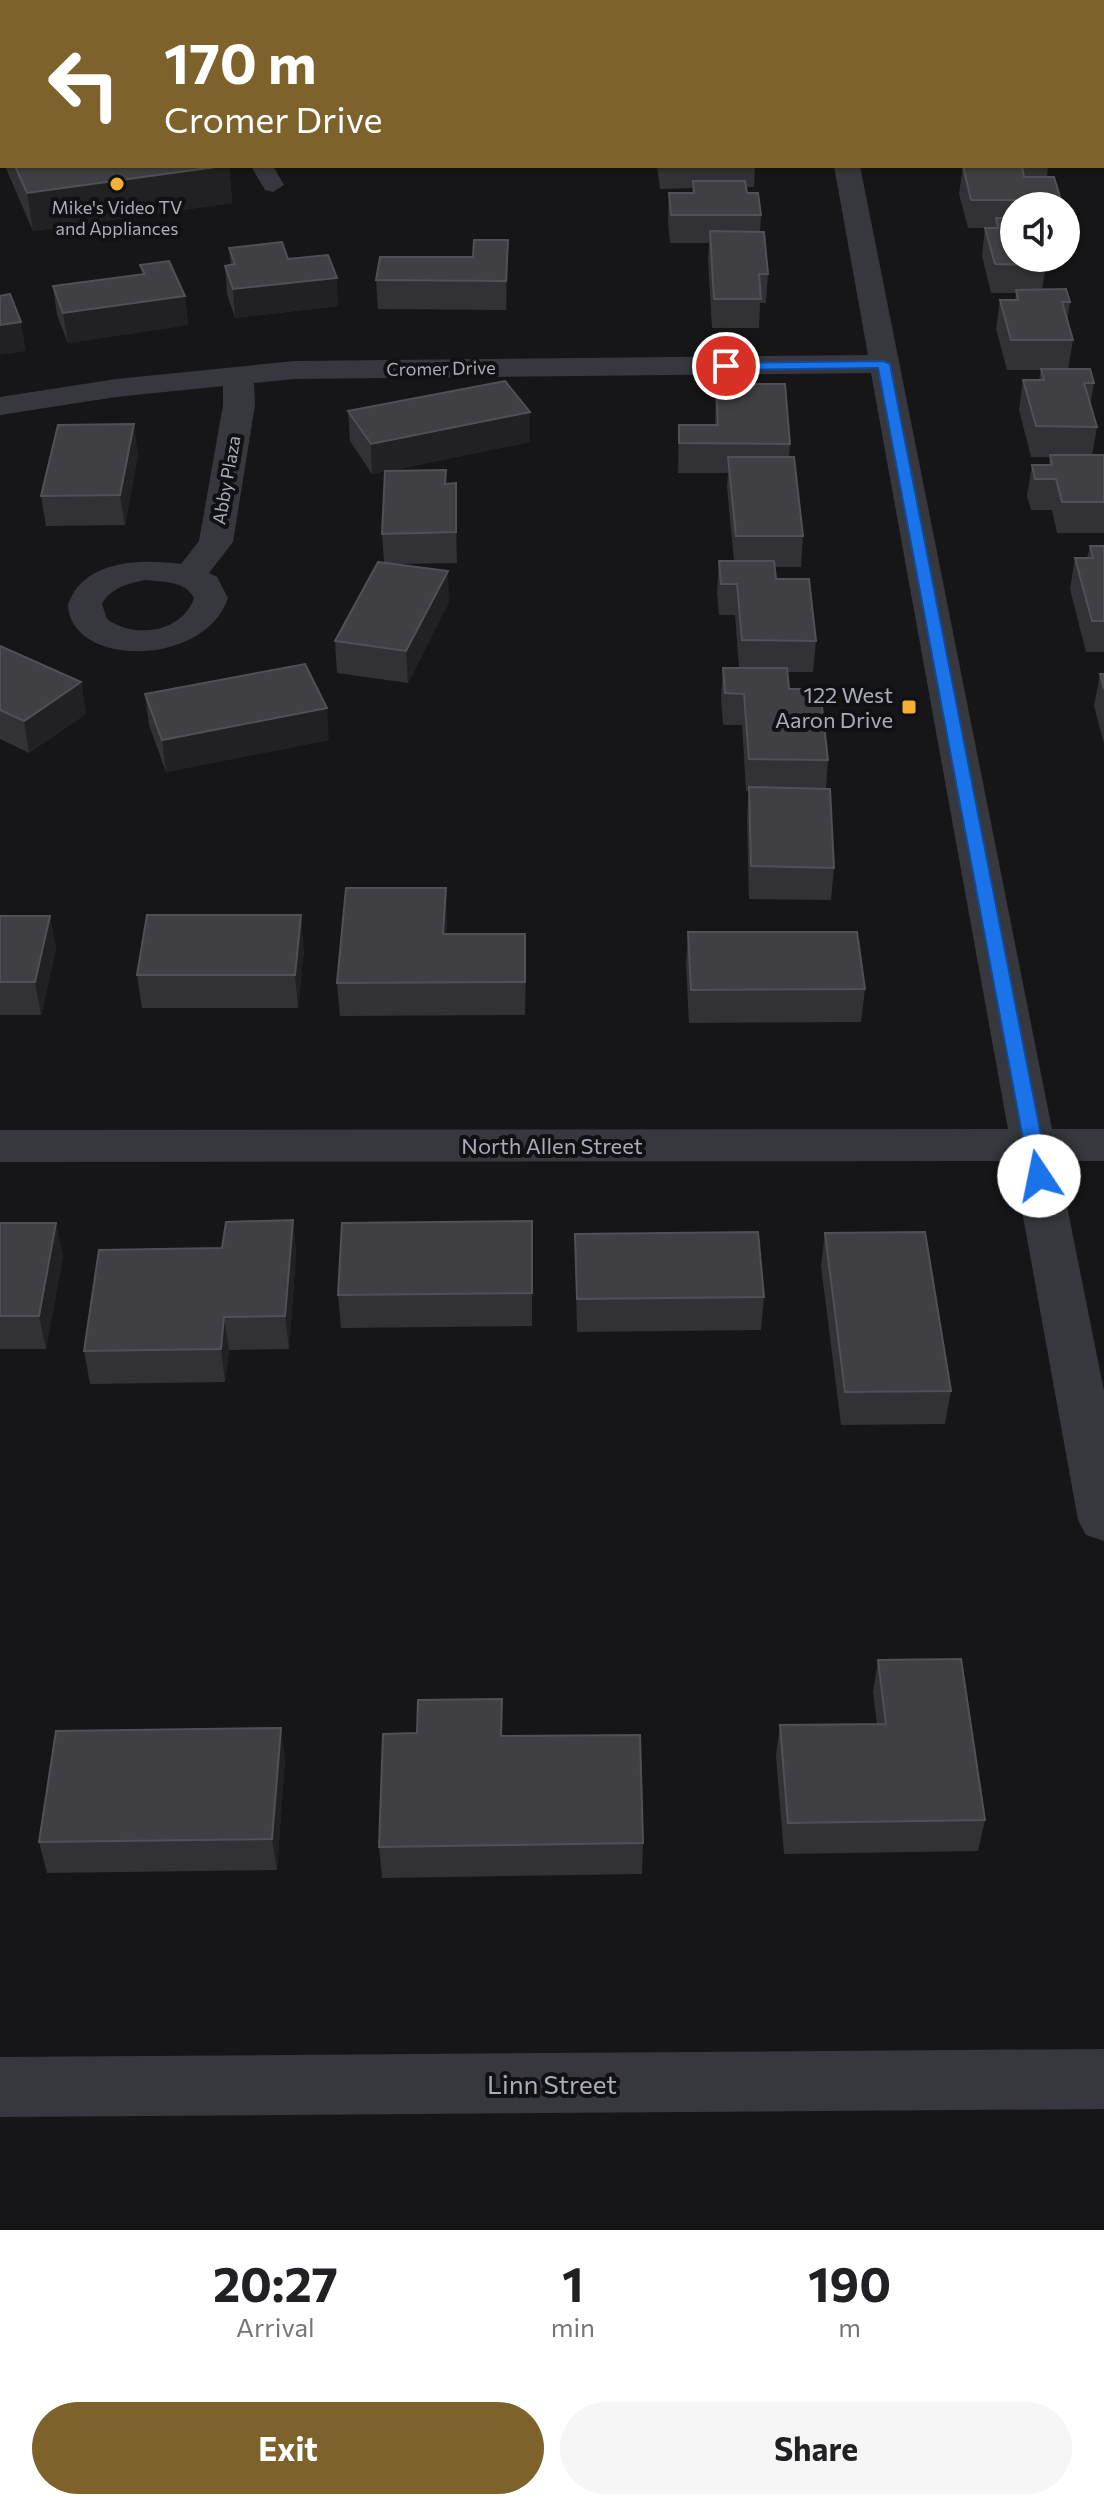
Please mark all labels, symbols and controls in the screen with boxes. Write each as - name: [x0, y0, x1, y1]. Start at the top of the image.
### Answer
- text: 170 m: [164, 27, 317, 96]
- icon: left: [32, 32, 136, 136]
- text: Cromer Drive: [164, 96, 383, 140]
- marker: Mike's Video TV and Appliances: [108, 175, 126, 193]
- map controls: [1000, 192, 1080, 272]
- button: sound: [1000, 192, 1080, 272]
- place label: Mike's Video TV and Appliances: [52, 196, 182, 239]
- pin: [692, 332, 760, 400]
- icon: arrive: [704, 344, 748, 388]
- street label: Cromer Drive: [386, 356, 496, 380]
- street label: Abby Plaza: [207, 434, 245, 526]
- place label: 122 West Aaron Drive: [775, 681, 893, 733]
- marker: 122 West Aaron Drive: [900, 698, 918, 716]
- street label: North Allen Street: [461, 1132, 643, 1159]
- position arrow: [997, 1134, 1081, 1218]
- street label: Linn Street: [487, 2068, 617, 2099]
- text: 20:27: [213, 2253, 338, 2312]
- text: 1: [562, 2253, 584, 2312]
- text: 190: [808, 2253, 891, 2312]
- text: Arrival: [236, 2311, 315, 2342]
- text: min: [551, 2311, 595, 2342]
- text: m: [838, 2311, 861, 2342]
- button: Exit: [32, 2402, 544, 2494]
- button: Share: [560, 2402, 1072, 2494]

